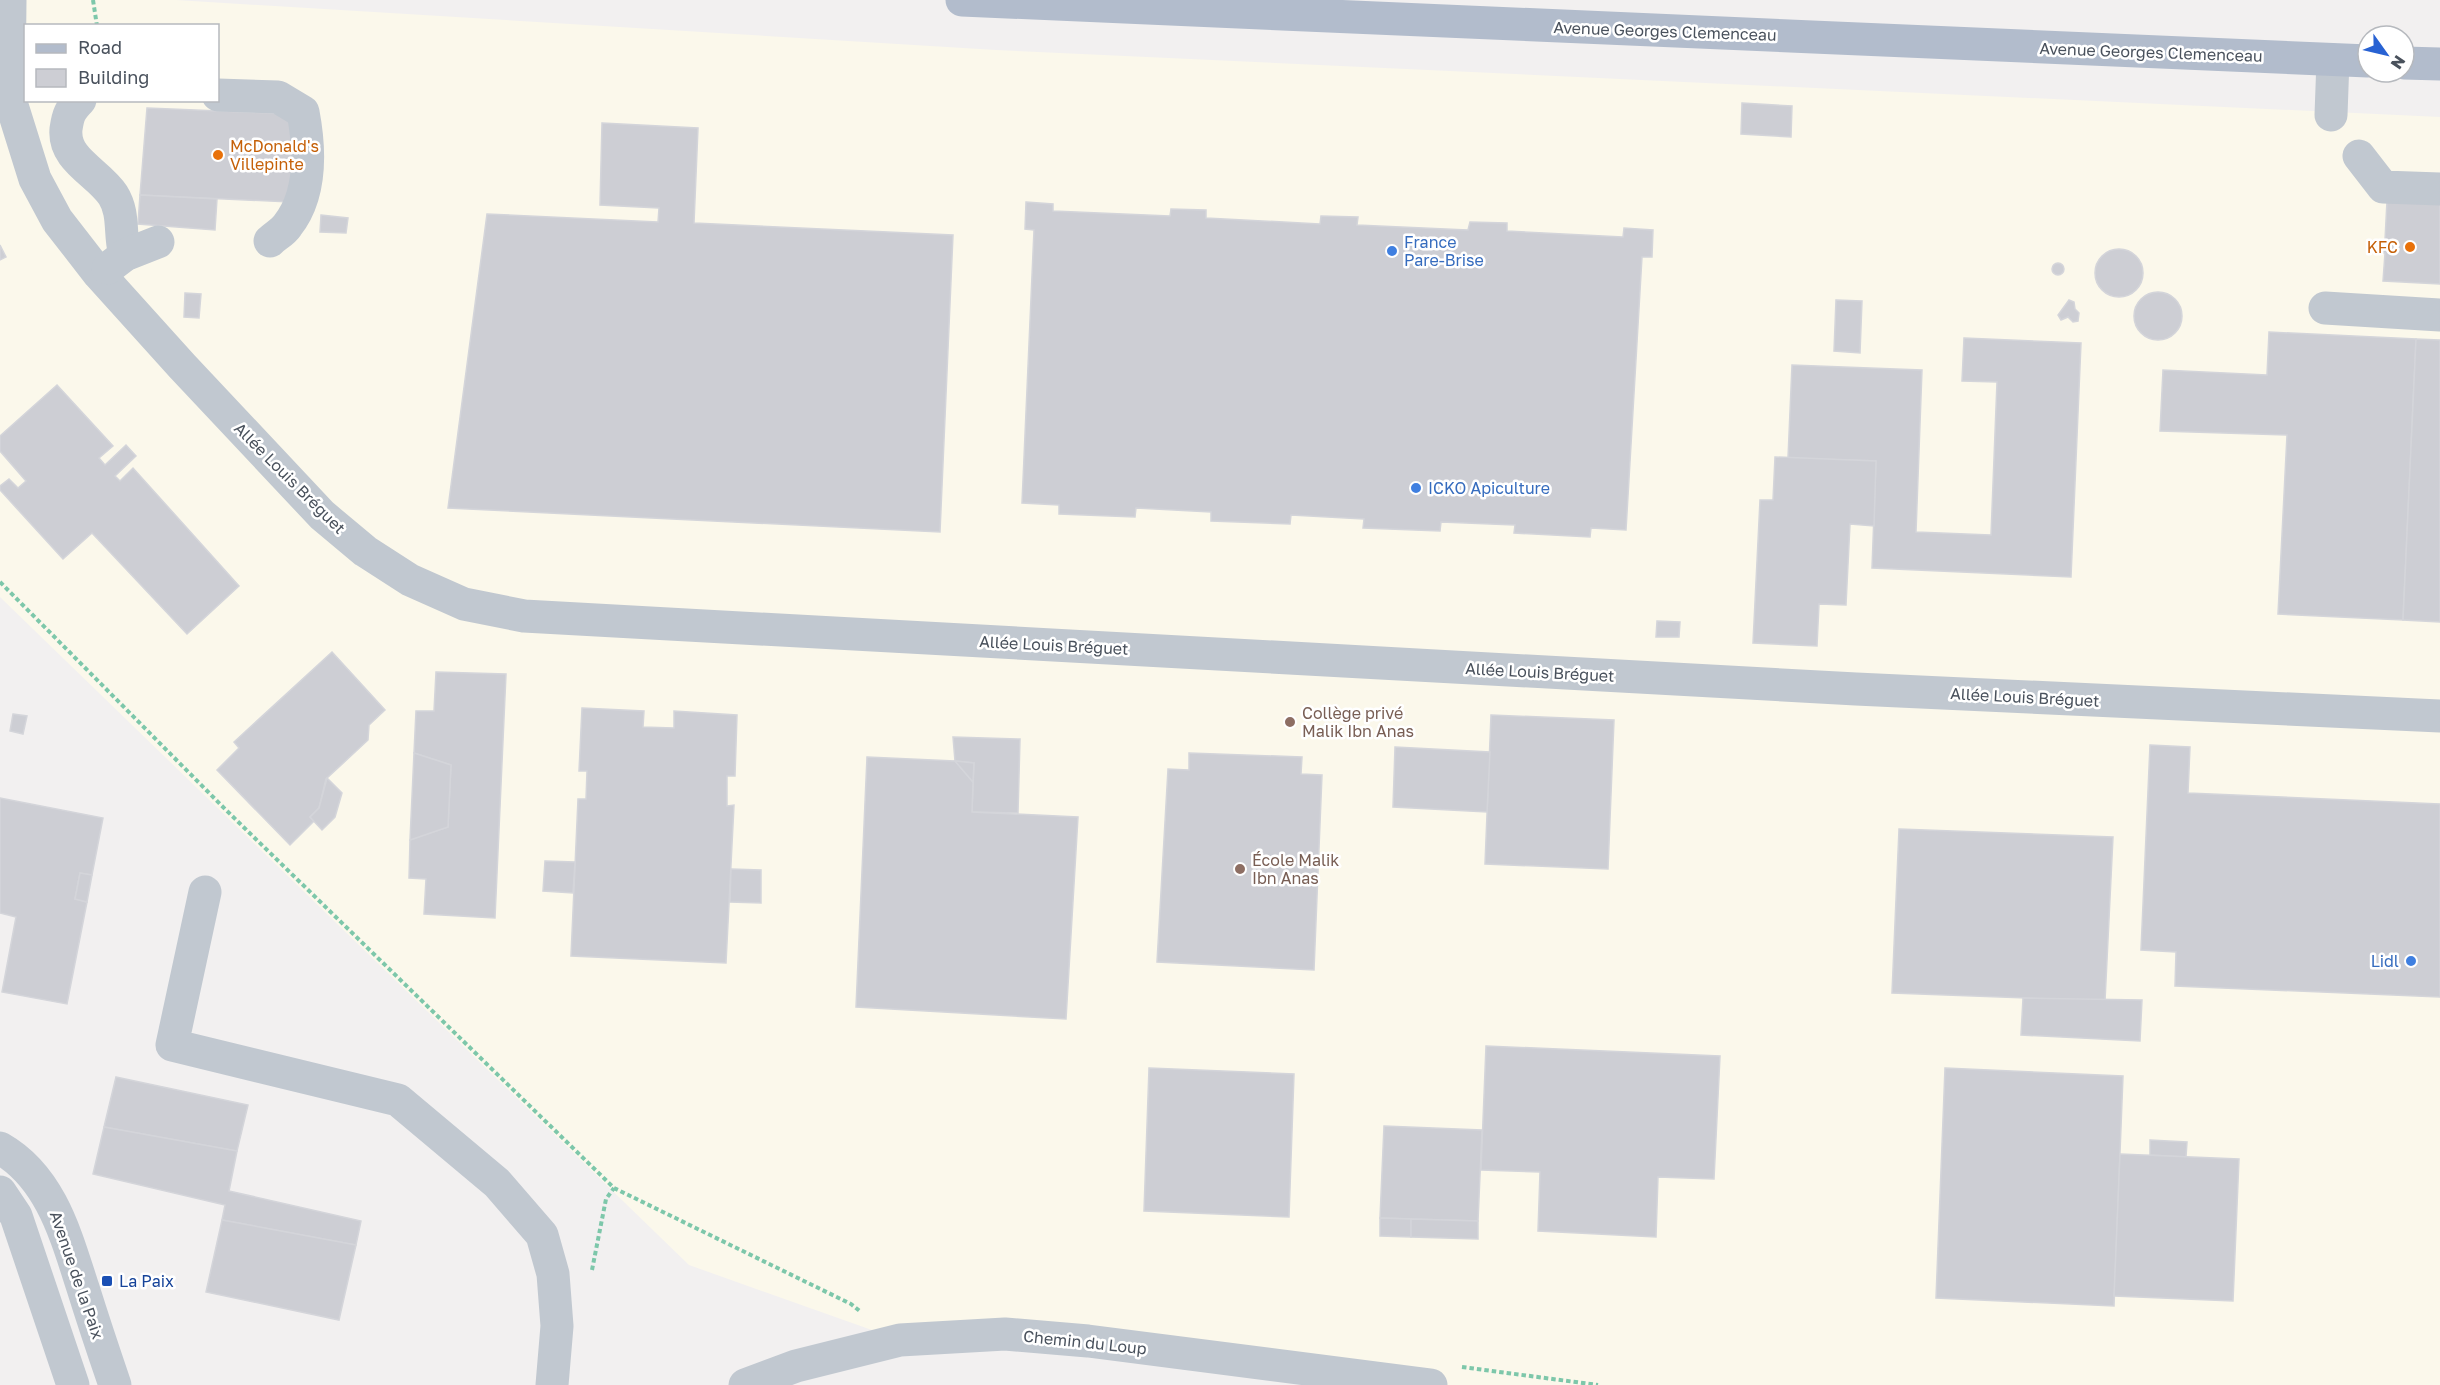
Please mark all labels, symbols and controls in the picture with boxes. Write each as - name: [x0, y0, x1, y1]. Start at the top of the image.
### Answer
- street label: Avenue Georges Clemenceau: [1553, 17, 1777, 45]
- legend: [24, 24, 219, 102]
- north arrow: [2356, 24, 2416, 84]
- text: Road: [78, 36, 122, 58]
- street label: Avenue Georges Clemenceau: [2039, 38, 2263, 66]
- text: N: [2387, 52, 2410, 73]
- text: Building: [78, 66, 149, 88]
- place label: McDonald's Villepinte: [230, 136, 319, 174]
- marker: McDonald's Villepinte: [211, 148, 225, 162]
- place label: France Pare-Brise: [1404, 232, 1484, 270]
- place label: KFC: [2367, 237, 2398, 257]
- marker: KFC: [2403, 240, 2417, 254]
- marker: France Pare-Brise: [1385, 244, 1399, 258]
- street label: Allée Louis Bréguet: [230, 418, 350, 538]
- place label: ICKO Apiculture: [1428, 478, 1550, 498]
- marker: ICKO Apiculture: [1409, 481, 1423, 495]
- street label: Allée Louis Bréguet: [979, 631, 1129, 659]
- street label: Allée Louis Bréguet: [1465, 658, 1615, 686]
- street label: Allée Louis Bréguet: [1950, 683, 2100, 711]
- place label: Collège privé Malik Ibn Anas: [1302, 703, 1414, 741]
- marker: Collège privé Malik Ibn Anas: [1283, 715, 1297, 729]
- place label: École Malik Ibn Anas: [1252, 850, 1339, 888]
- marker: École Malik Ibn Anas: [1233, 862, 1247, 876]
- place label: Lidl: [2371, 951, 2399, 971]
- marker: Lidl: [2404, 954, 2418, 968]
- street label: Avenue de la Paix: [46, 1208, 108, 1342]
- place label: La Paix: [119, 1271, 174, 1291]
- marker: La Paix: [100, 1274, 114, 1288]
- street label: Chemin du Loup: [1022, 1326, 1148, 1358]

